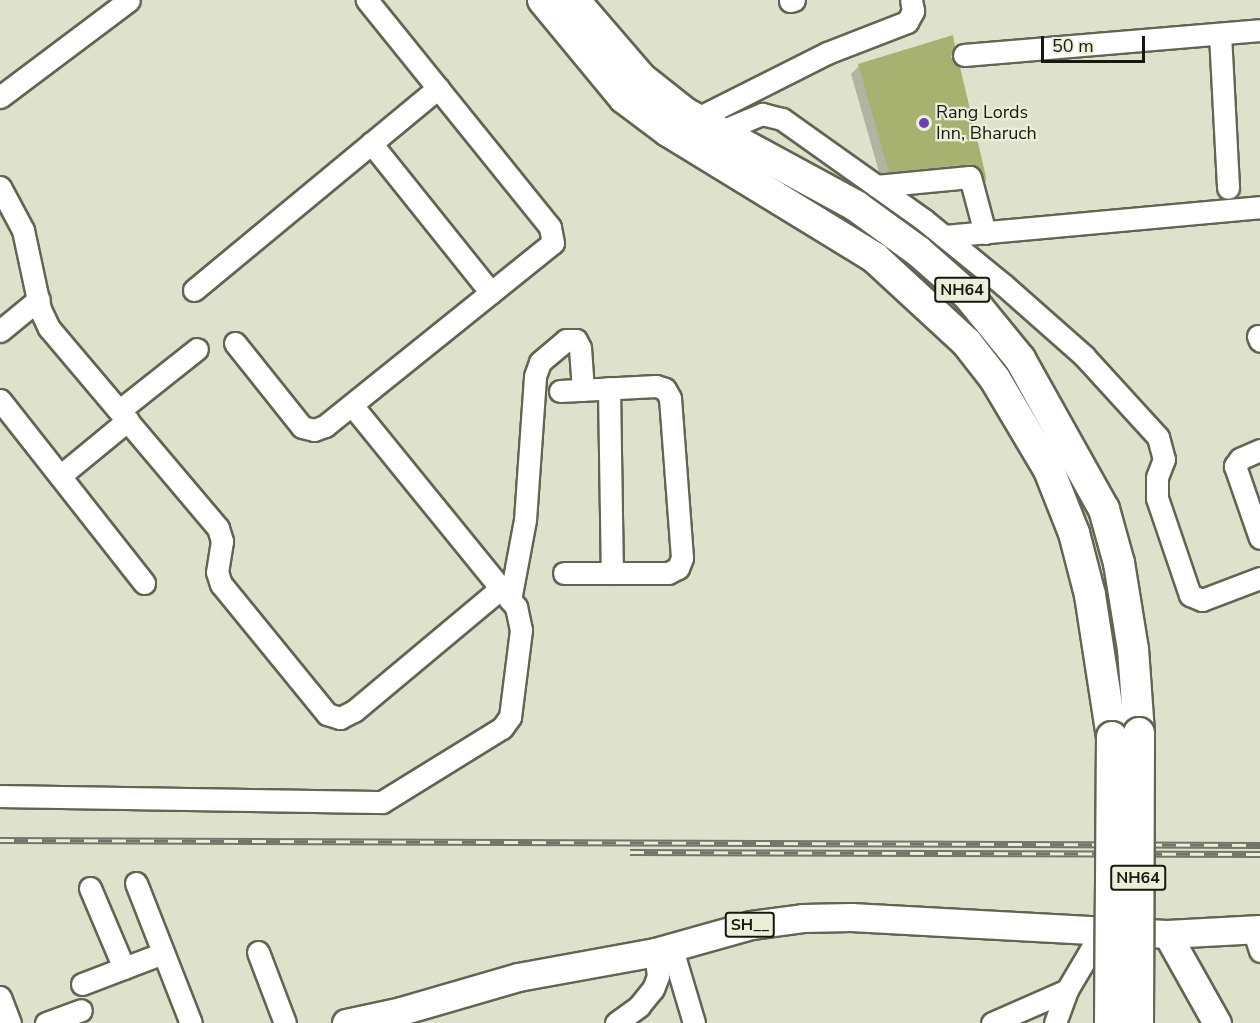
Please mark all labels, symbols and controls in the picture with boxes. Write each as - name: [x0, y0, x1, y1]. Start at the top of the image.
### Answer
- scale bar: [1044, 24, 1148, 62]
- text: 50 m: [1052, 34, 1094, 58]
- place label: Rang Lords Inn, Bharuch: [936, 102, 1037, 144]
- marker: Rang Lords Inn, Bharuch: [917, 116, 931, 130]
- road number: NH64: [934, 277, 990, 303]
- road number: NH64: [1110, 865, 1166, 891]
- road number: SH__: [724, 912, 776, 938]

